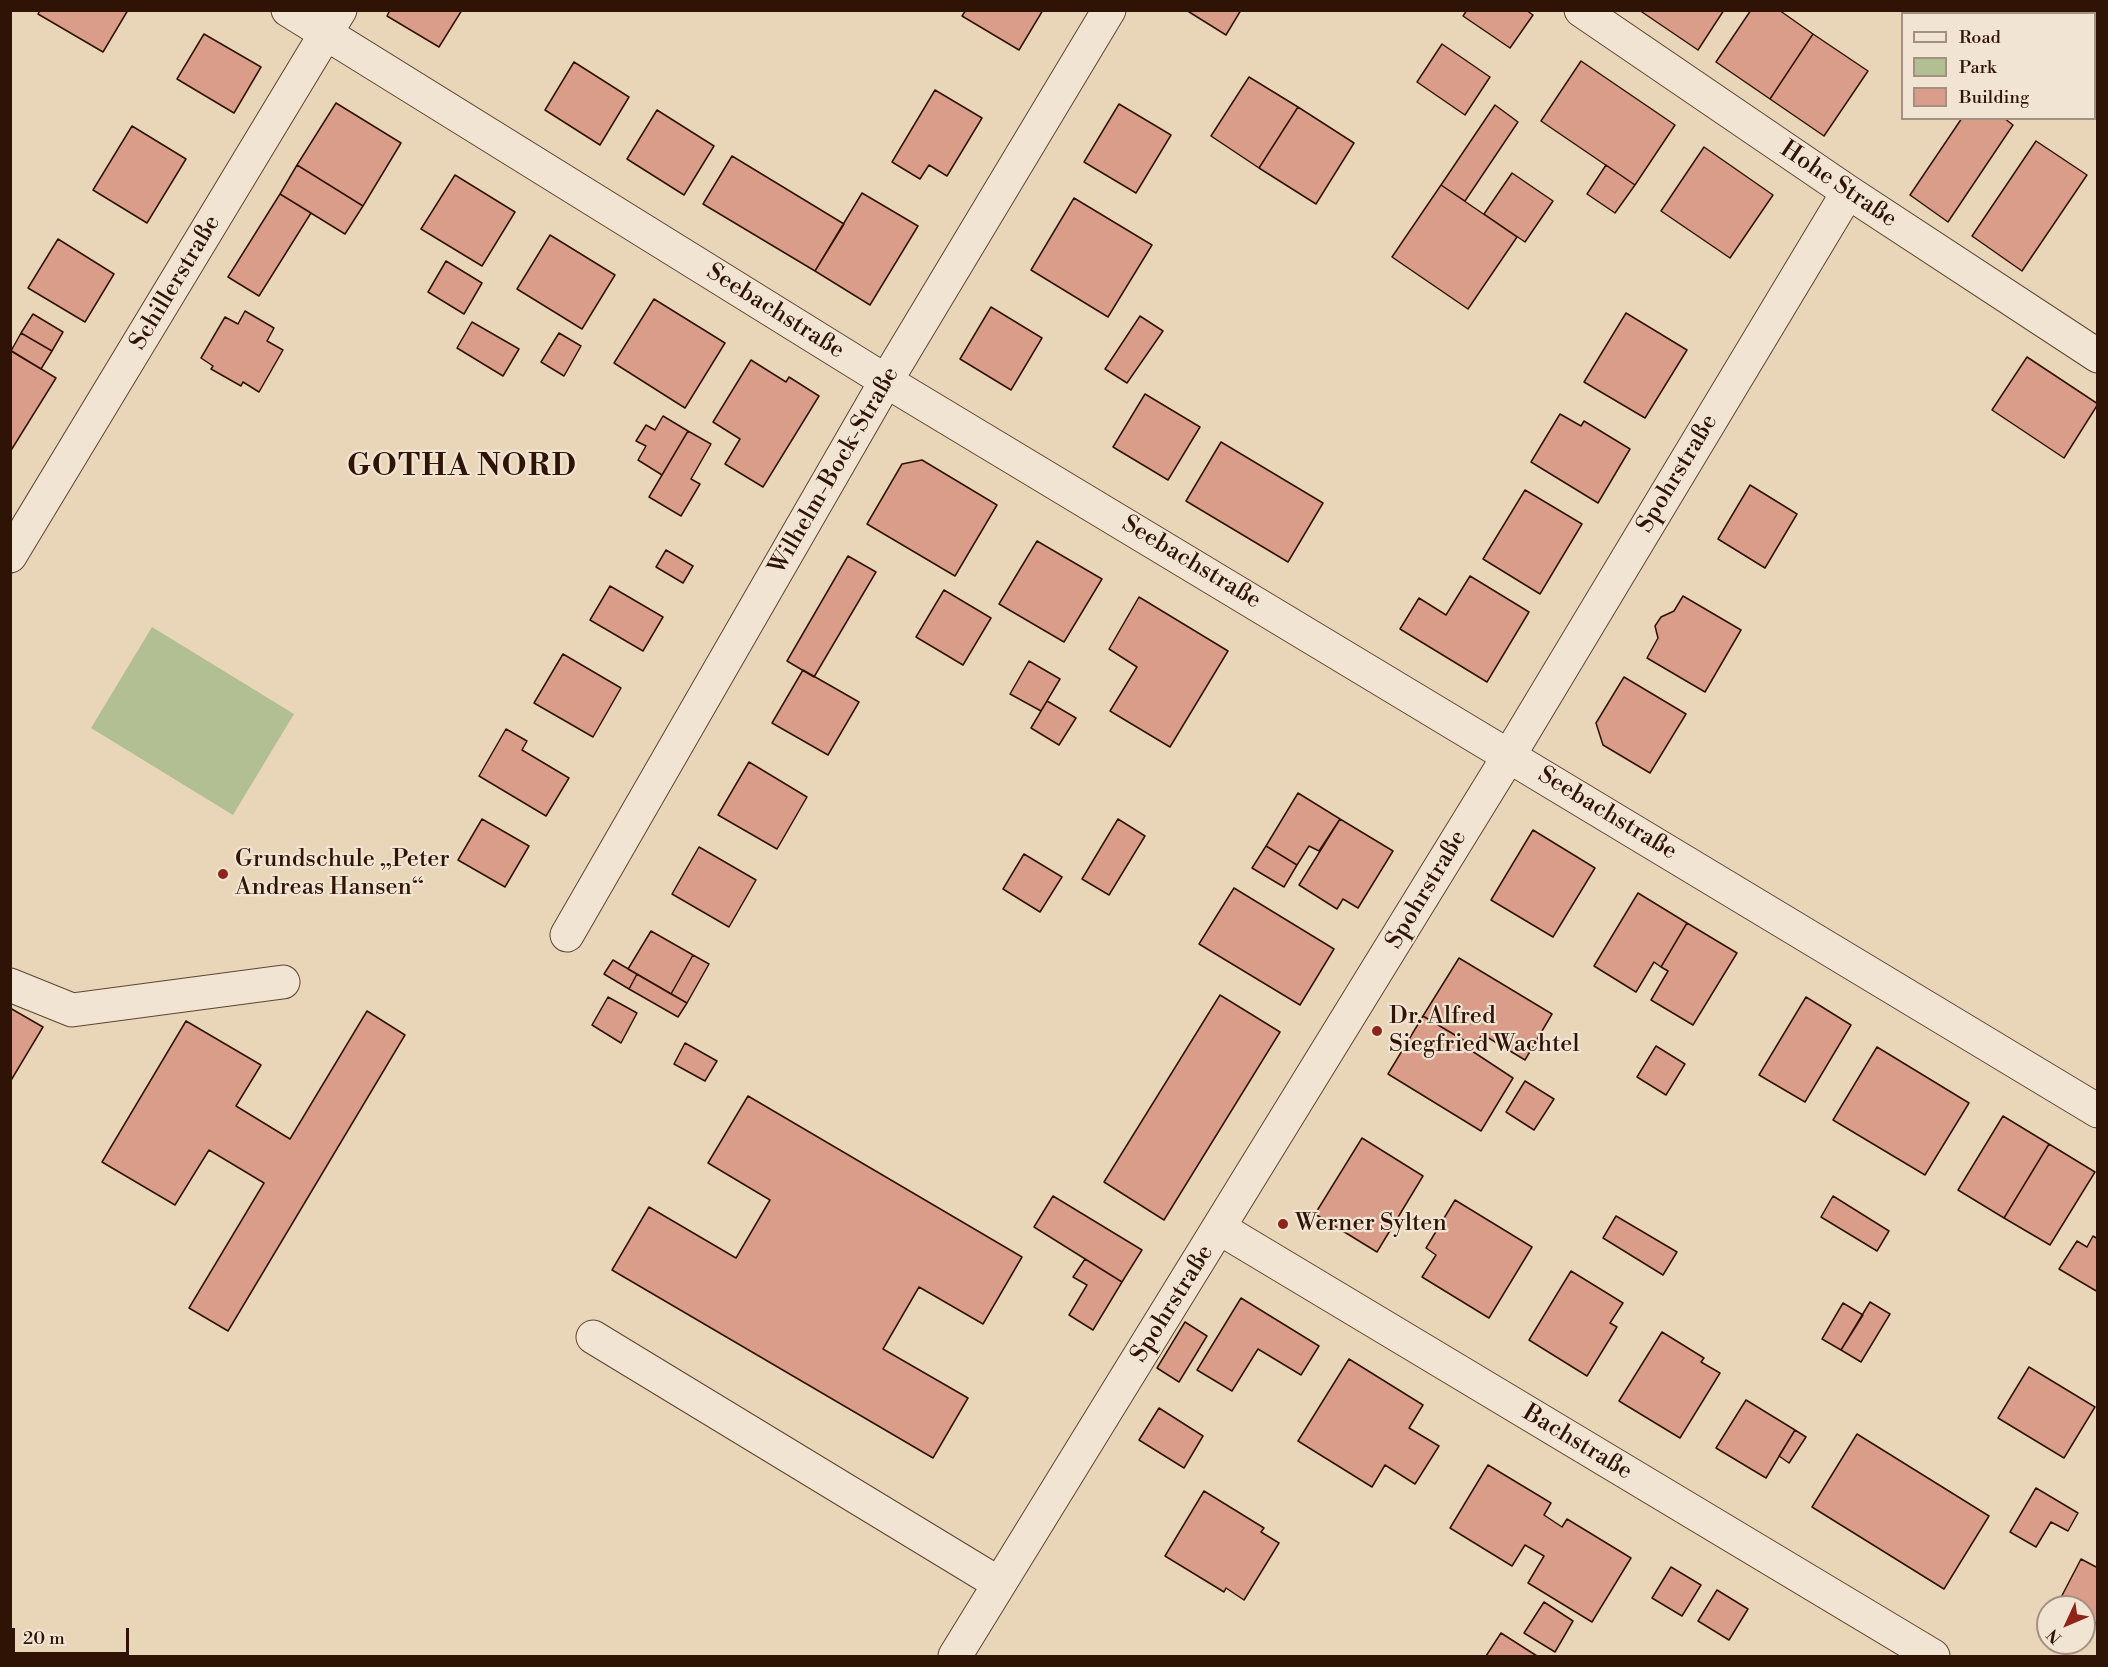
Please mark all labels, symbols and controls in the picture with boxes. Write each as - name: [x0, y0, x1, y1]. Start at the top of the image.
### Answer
- legend: [1901, 12, 2096, 120]
- text: Road: [1959, 26, 2001, 49]
- text: Park: [1959, 56, 1996, 79]
- text: Building: [1959, 86, 2029, 109]
- street label: Hohe Straße: [1774, 135, 1902, 235]
- street label: Schillerstraße: [125, 211, 227, 355]
- street label: Seebachstraße: [701, 258, 849, 366]
- street label: Wilhelm-Bock-Straße: [764, 362, 906, 580]
- street label: Spohrstraße: [1631, 410, 1725, 538]
- district label: GOTHA NORD: [347, 450, 577, 486]
- street label: Seebachstraße: [1116, 510, 1266, 616]
- street label: Seebachstraße: [1532, 761, 1682, 867]
- street label: Spohrstraße: [1380, 826, 1474, 954]
- place label: Grundschule „Peter Andreas Hansen“: [235, 846, 450, 902]
- marker: Grundschule „Peter Andreas Hansen“: [216, 867, 230, 881]
- place label: Dr. Alfred Siegfried Wachtel: [1389, 1003, 1580, 1059]
- marker: Dr. Alfred Siegfried Wachtel: [1370, 1024, 1384, 1038]
- place label: Werner Sylten: [1295, 1210, 1447, 1238]
- marker: Werner Sylten: [1276, 1217, 1290, 1231]
- street label: Spohrstraße: [1126, 1240, 1220, 1368]
- street label: Bachstraße: [1517, 1399, 1637, 1487]
- north arrow: [2036, 1595, 2096, 1655]
- scale bar: [15, 1616, 132, 1654]
- text: N: [2043, 1625, 2066, 1648]
- text: 20 m: [23, 1627, 65, 1650]

